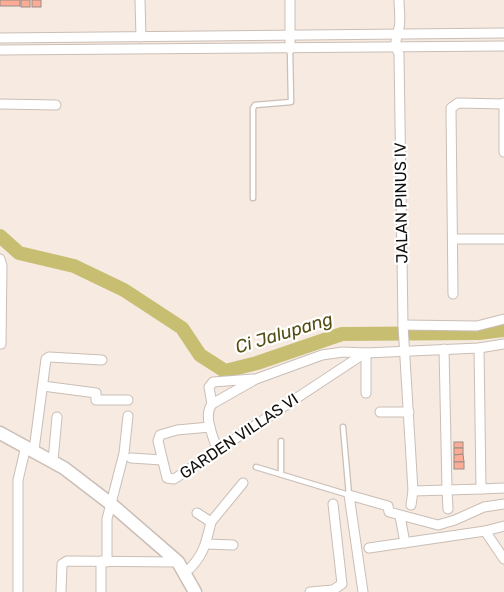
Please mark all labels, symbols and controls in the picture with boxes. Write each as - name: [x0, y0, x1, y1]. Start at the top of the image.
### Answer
- street label: JALAN PINUS IV: [390, 142, 412, 264]
- water label: Ci Jalupang: [233, 308, 336, 358]
- street label: GARDEN VILLAS VI: [176, 389, 302, 483]

